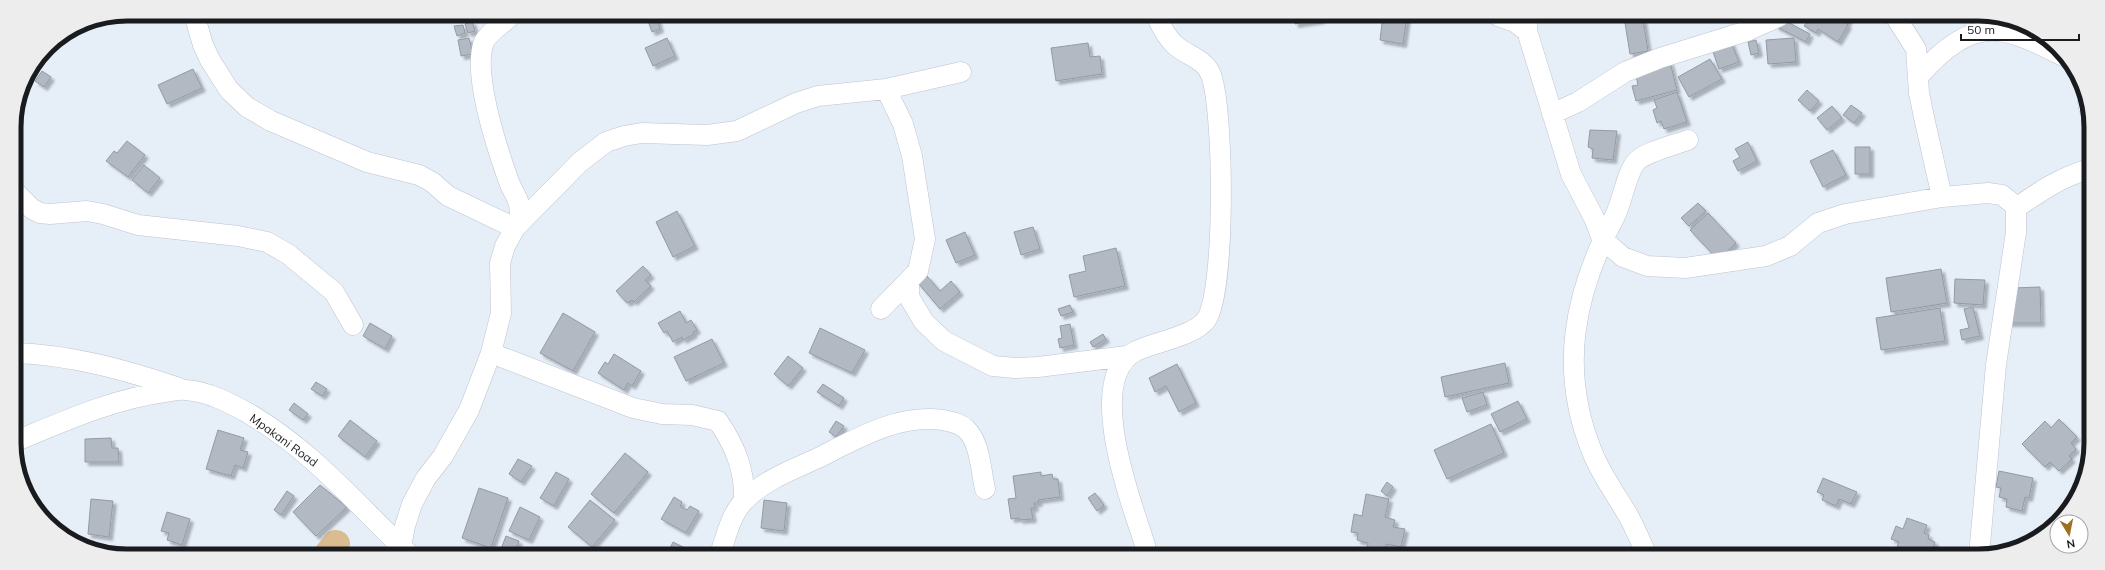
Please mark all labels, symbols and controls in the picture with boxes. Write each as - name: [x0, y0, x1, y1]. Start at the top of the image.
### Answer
- scale bar: [1961, 16, 2079, 42]
- text: 50 m: [1967, 22, 1995, 37]
- street label: Mpakani Road: [247, 410, 321, 470]
- north arrow: [2049, 514, 2089, 554]
- text: N: [2065, 536, 2076, 551]

